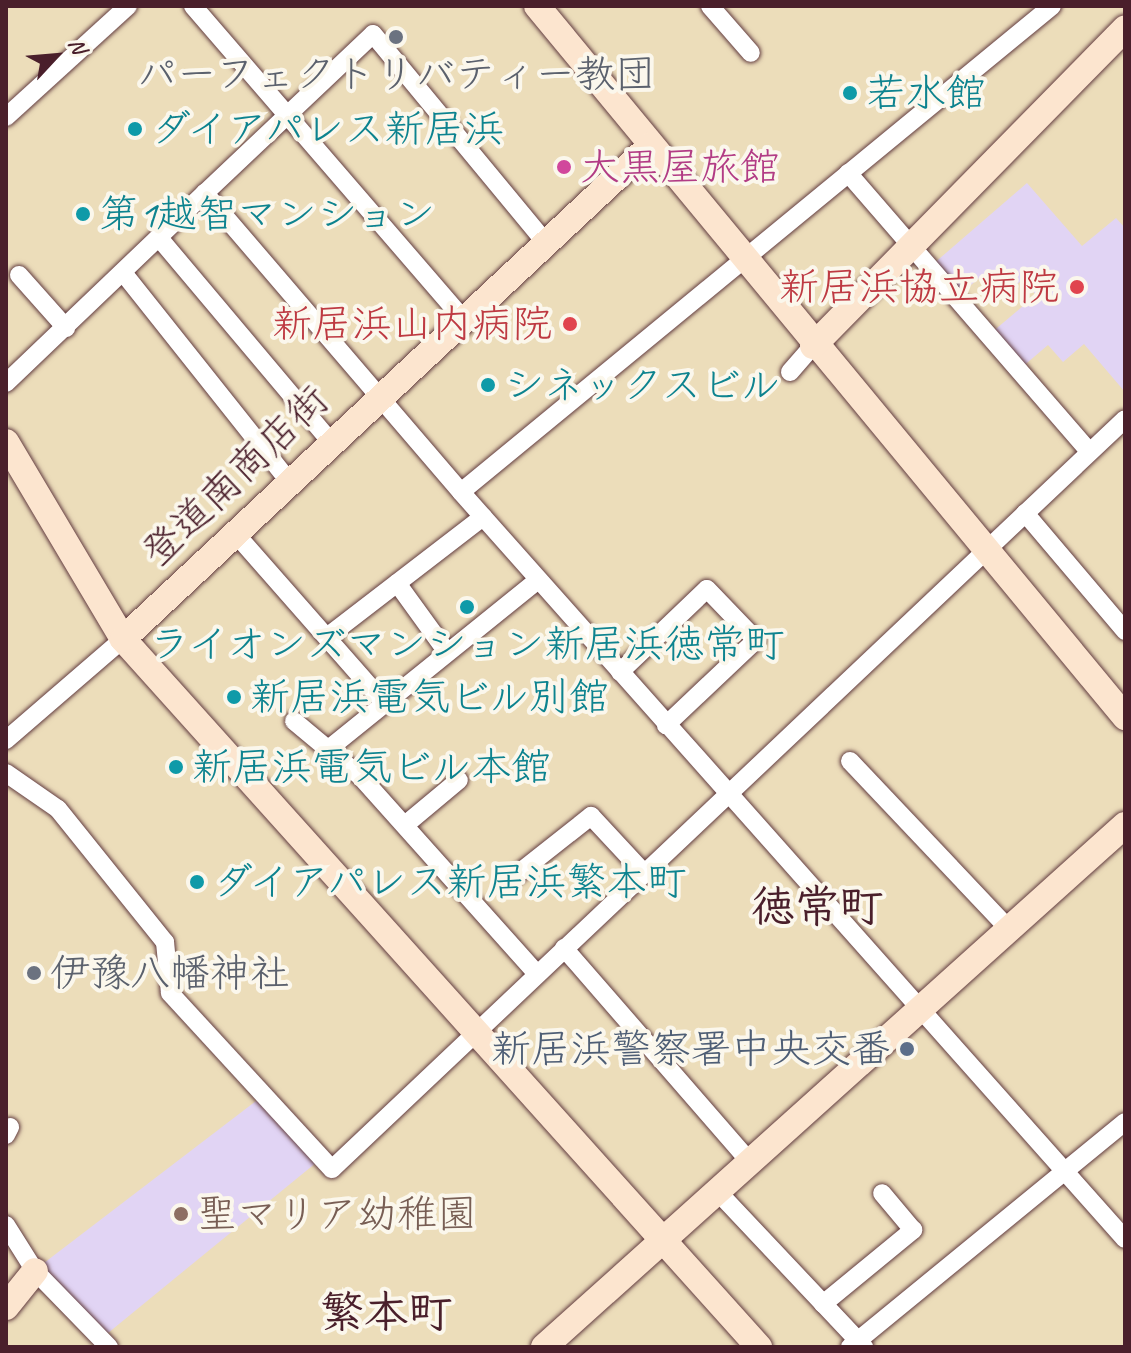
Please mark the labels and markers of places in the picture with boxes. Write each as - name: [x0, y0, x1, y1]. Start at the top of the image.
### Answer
- marker: パーフェクトリバティー教団: [387, 28, 405, 46]
- place label: パーフェクトリバティー教団: [136, 50, 656, 98]
- place label: 若水館: [866, 69, 986, 117]
- marker: 若水館: [841, 84, 859, 102]
- place label: ダイアパレス新居浜: [151, 105, 511, 153]
- marker: ダイアパレス新居浜: [126, 120, 144, 138]
- place label: 大黒屋旅館: [580, 143, 780, 191]
- marker: 大黒屋旅館: [555, 158, 573, 176]
- place label: 第1越智マンション: [99, 190, 437, 238]
- marker: 第1越智マンション: [74, 205, 92, 223]
- place label: 新居浜協立病院: [779, 263, 1059, 311]
- marker: 新居浜協立病院: [1066, 276, 1088, 298]
- place label: 新居浜山内病院: [272, 300, 552, 348]
- marker: 新居浜山内病院: [559, 313, 581, 335]
- place label: シネックスビル: [504, 361, 784, 409]
- marker: シネックスビル: [479, 376, 497, 394]
- marker: ライオンズマンション新居浜徳常町: [458, 598, 476, 616]
- place label: ライオンズマンション新居浜徳常町: [147, 620, 787, 668]
- place label: 新居浜電気ビル別館: [250, 673, 610, 721]
- marker: 新居浜電気ビル別館: [225, 688, 243, 706]
- place label: 新居浜電気ビル本館: [192, 743, 552, 791]
- marker: 新居浜電気ビル本館: [167, 758, 185, 776]
- place label: ダイアパレス新居浜繁本町: [213, 858, 693, 906]
- marker: ダイアパレス新居浜繁本町: [188, 873, 206, 891]
- place label: 伊豫八幡神社: [50, 949, 290, 997]
- marker: 伊豫八幡神社: [25, 964, 43, 982]
- place label: 新居浜警察署中央交番: [491, 1025, 891, 1073]
- marker: 新居浜警察署中央交番: [898, 1040, 916, 1058]
- place label: 聖マリア幼稚園: [197, 1190, 477, 1238]
- marker: 聖マリア幼稚園: [172, 1205, 190, 1223]

